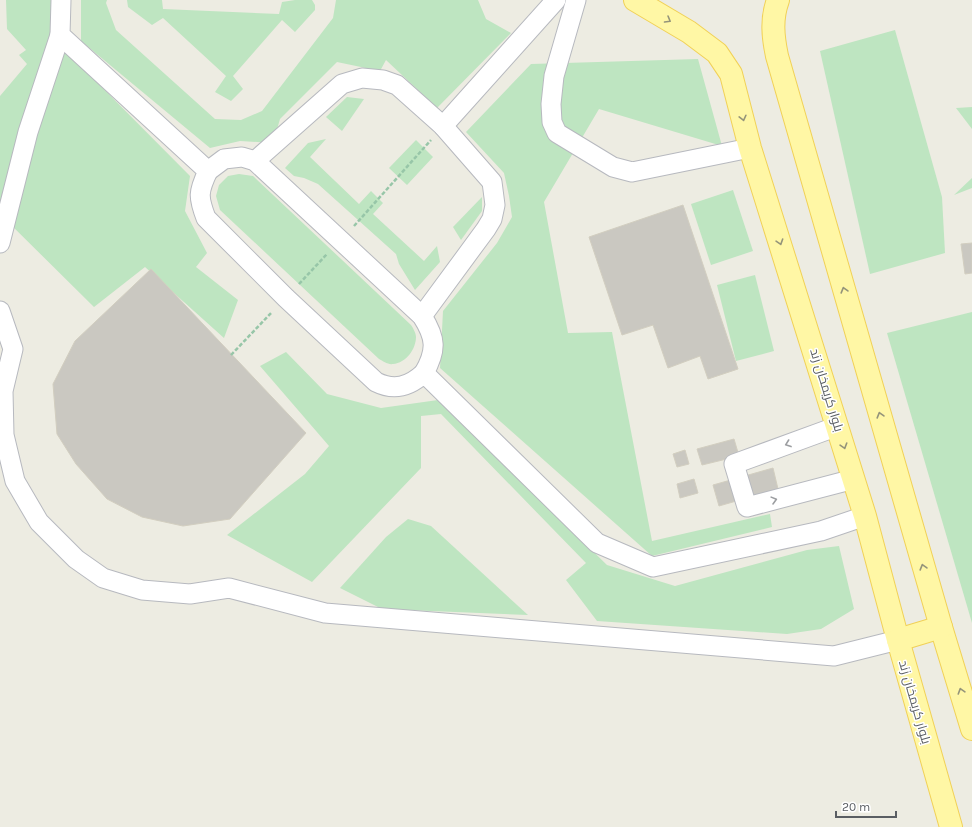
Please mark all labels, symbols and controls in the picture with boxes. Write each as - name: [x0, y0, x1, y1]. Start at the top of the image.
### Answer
- one-way arrow: [664, 16, 671, 23]
- one-way arrow: [738, 115, 746, 121]
- one-way arrow: [775, 239, 784, 246]
- one-way arrow: [840, 287, 849, 294]
- street label: بلوار کریمخان زند: [807, 346, 847, 434]
- one-way arrow: [876, 412, 885, 419]
- one-way arrow: [785, 440, 792, 448]
- one-way arrow: [839, 443, 848, 450]
- one-way arrow: [770, 496, 777, 505]
- one-way arrow: [920, 563, 928, 570]
- street label: بلوار کریمخان زند: [896, 658, 934, 746]
- one-way arrow: [957, 688, 966, 695]
- scale bar: [836, 793, 896, 819]
- text: 20 m: [842, 800, 870, 814]

